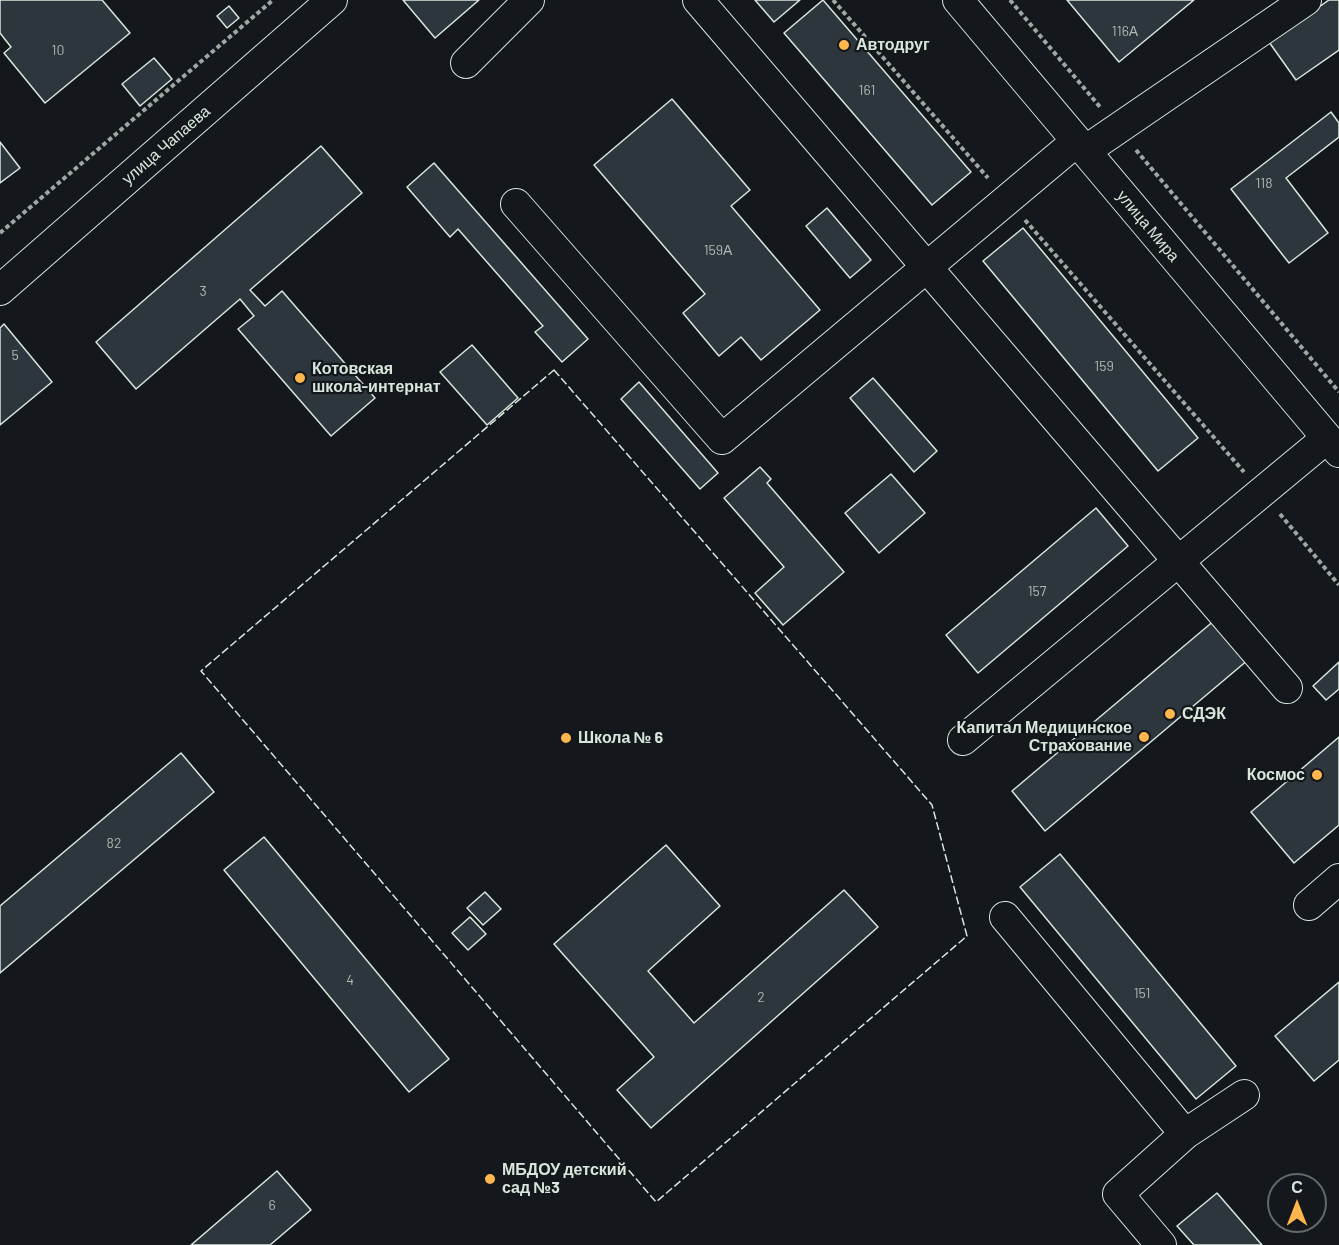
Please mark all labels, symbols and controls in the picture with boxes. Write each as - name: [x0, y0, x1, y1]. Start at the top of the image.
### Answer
- house number: 116А: [1112, 23, 1138, 39]
- place label: Автодруг: [856, 35, 930, 55]
- marker: Автодруг: [837, 38, 851, 52]
- house number: 10: [52, 42, 64, 58]
- house number: 161: [859, 82, 875, 98]
- street label: улица Чапаева: [118, 102, 214, 188]
- house number: 118: [1255, 175, 1273, 191]
- street label: улица Мира: [1113, 186, 1183, 266]
- house number: 159А: [704, 242, 732, 258]
- house number: 3: [199, 283, 207, 299]
- house number: 5: [11, 347, 19, 363]
- house number: 159: [1094, 358, 1114, 374]
- place label: Котовская школа-интернат: [312, 359, 441, 397]
- marker: Котовская школа-интернат: [293, 371, 307, 385]
- house number: 157: [1028, 583, 1046, 599]
- place label: СДЭК: [1182, 704, 1226, 724]
- marker: СДЭК: [1163, 707, 1177, 721]
- place label: Капитал Медицинское Страхование: [957, 718, 1132, 756]
- place label: Школа № 6: [578, 728, 663, 748]
- marker: Капитал Медицинское Страхование: [1137, 730, 1151, 744]
- marker: Школа № 6: [559, 731, 573, 745]
- place label: Космос: [1247, 765, 1305, 785]
- marker: Космос: [1310, 768, 1324, 782]
- house number: 82: [107, 835, 121, 851]
- house number: 4: [346, 972, 354, 988]
- house number: 151: [1134, 985, 1150, 1001]
- house number: 2: [757, 989, 765, 1005]
- place label: МБДОУ детский сад №3: [502, 1160, 626, 1198]
- marker: МБДОУ детский сад №3: [483, 1172, 497, 1186]
- north arrow: [1267, 1173, 1327, 1233]
- text: С: [1291, 1177, 1303, 1196]
- house number: 6: [268, 1197, 276, 1213]

